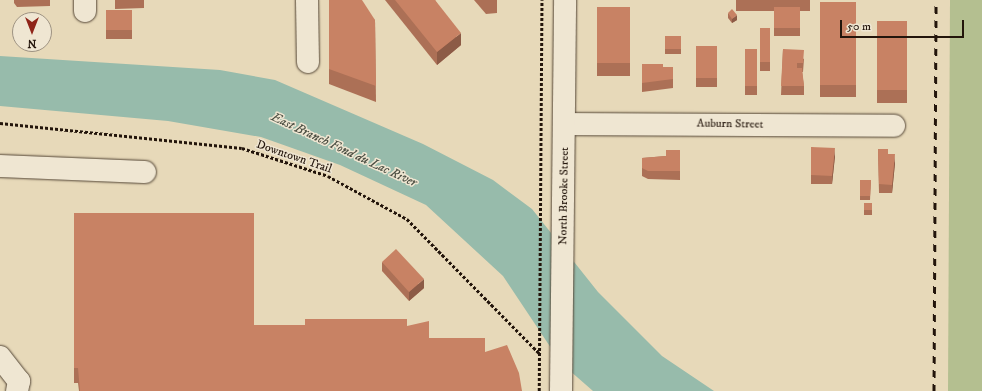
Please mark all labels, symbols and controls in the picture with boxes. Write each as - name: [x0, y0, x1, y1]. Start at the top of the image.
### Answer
- north arrow: [12, 12, 52, 52]
- scale bar: [842, 12, 966, 38]
- text: 50 m: [847, 19, 871, 34]
- text: N: [27, 36, 37, 50]
- water label: East Branch Fond du Lac River: [269, 109, 419, 191]
- street label: Auburn Street: [697, 116, 763, 132]
- street label: Downtown Trail: [254, 137, 334, 177]
- street label: North Brooke Street: [556, 147, 572, 245]

